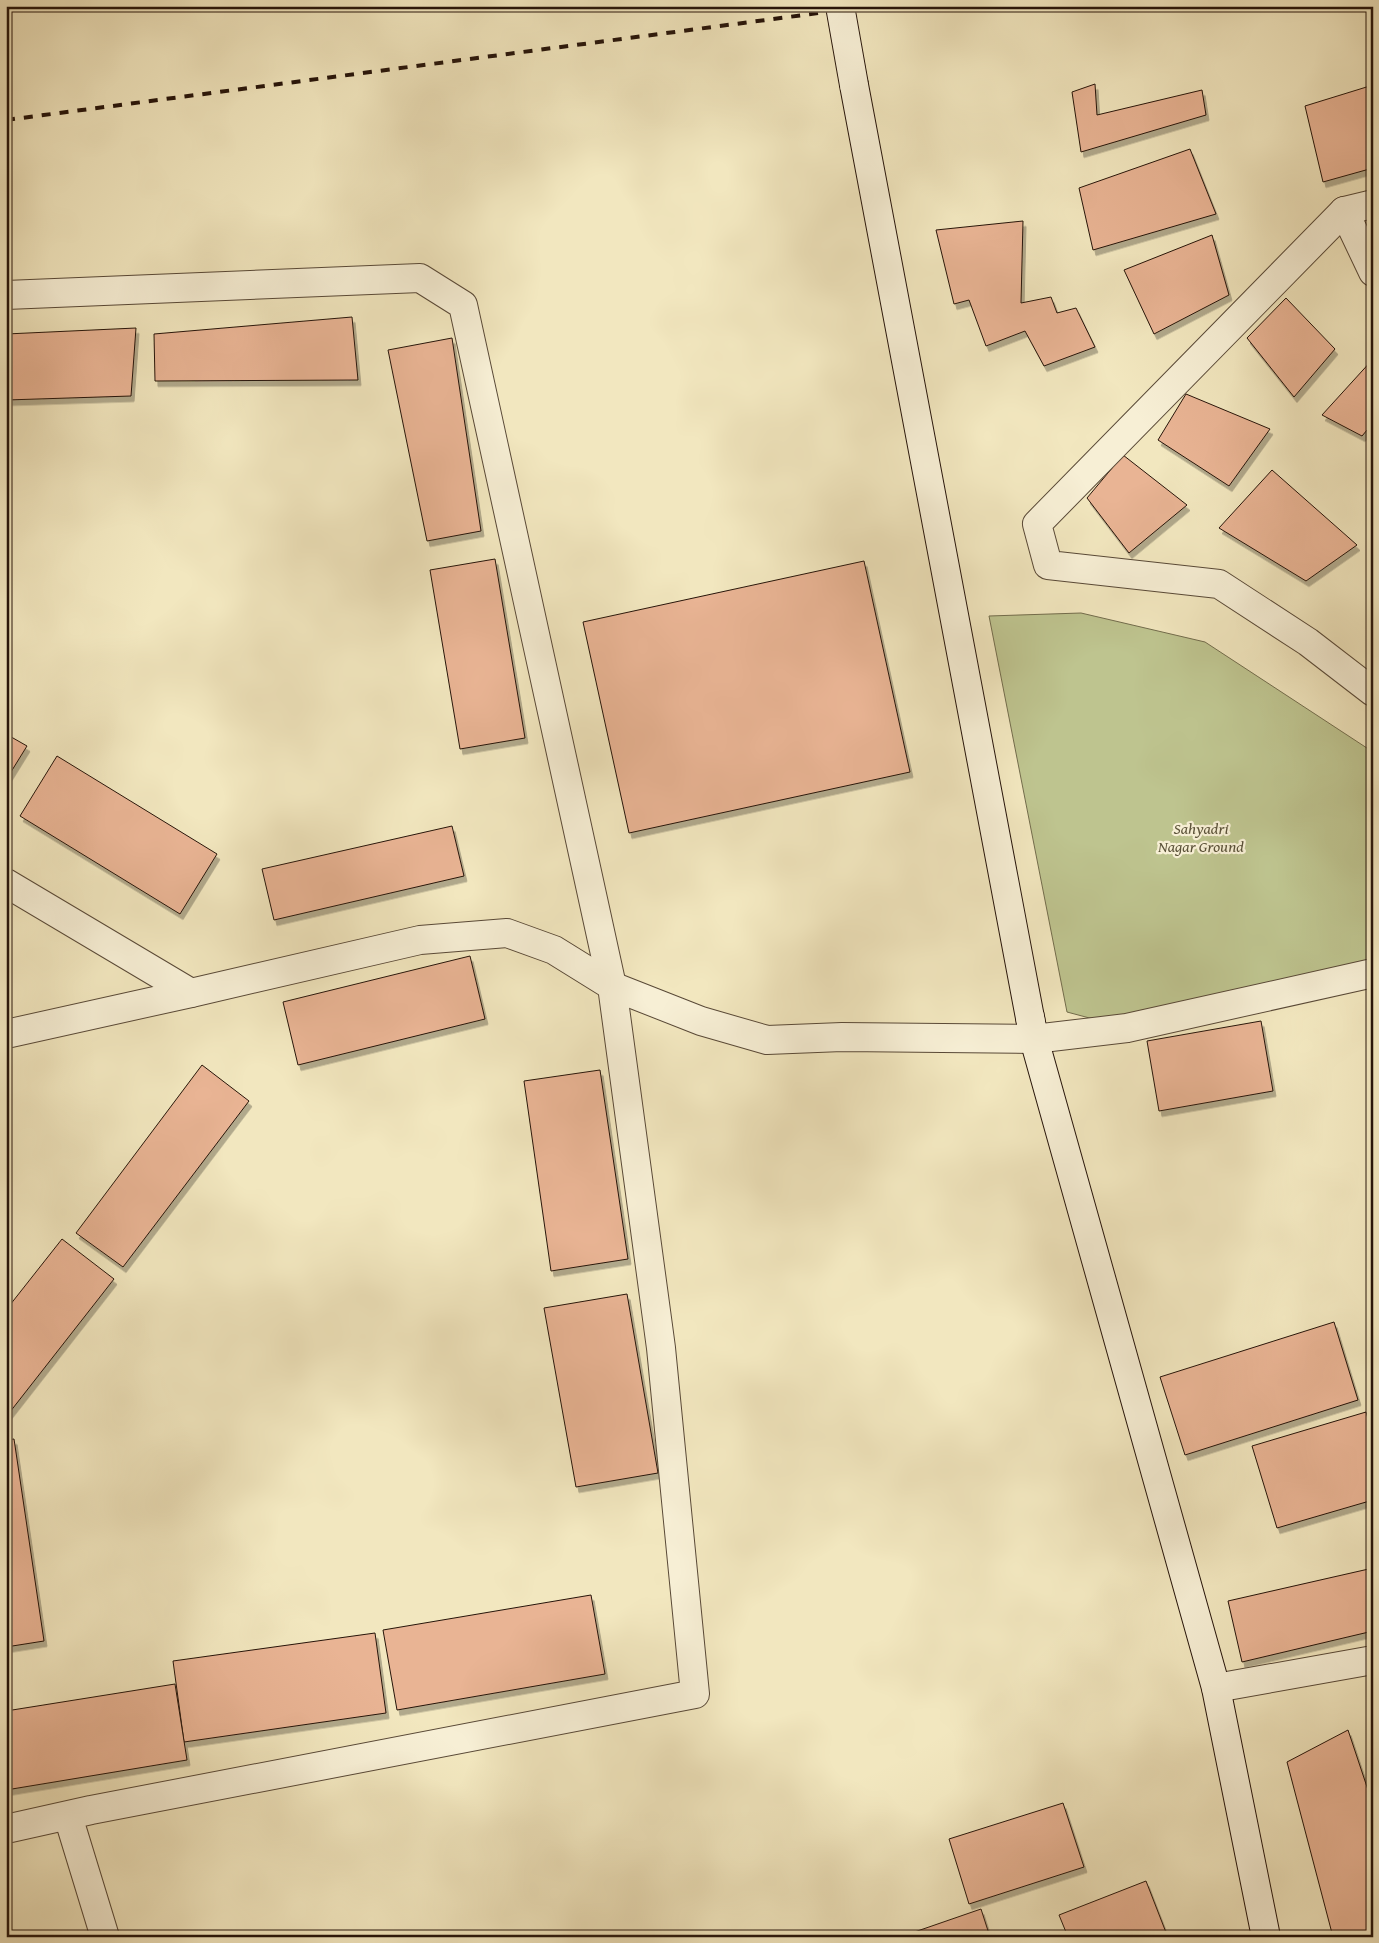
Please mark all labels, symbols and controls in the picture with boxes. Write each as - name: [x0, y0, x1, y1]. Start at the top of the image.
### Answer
- park label: Sahyadri Nagar Ground: [1157, 816, 1244, 858]

